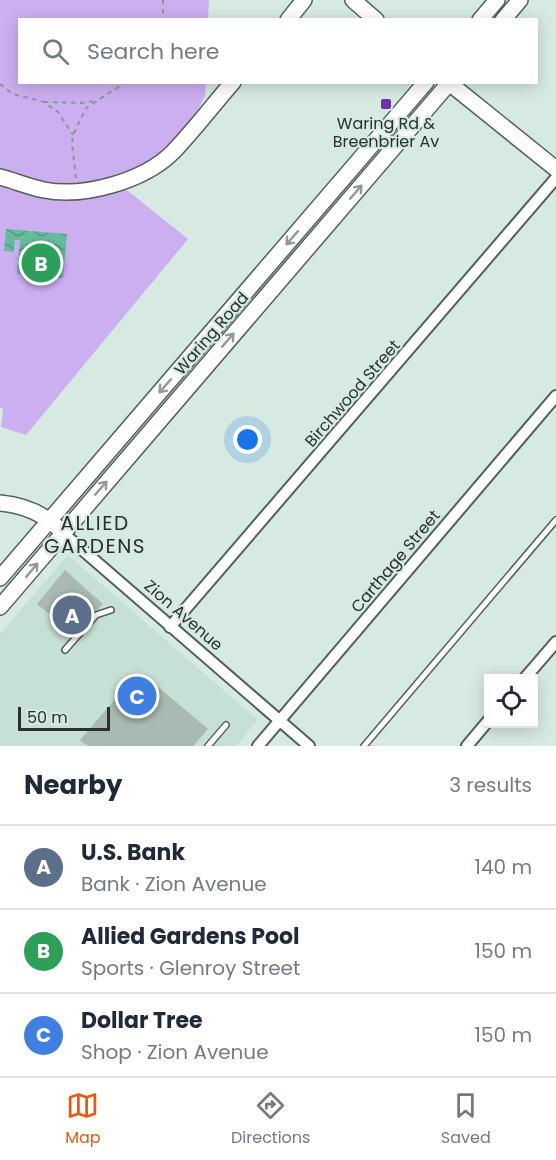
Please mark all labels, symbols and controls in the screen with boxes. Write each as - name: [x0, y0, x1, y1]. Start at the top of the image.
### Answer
- search box: [18, 18, 538, 84]
- icon: search: [39, 35, 72, 68]
- text: Search here: [87, 36, 220, 67]
- marker: Waring Rd & Breenbrier Av: [379, 97, 393, 111]
- place label: Waring Rd & Breenbrier Av: [333, 112, 439, 153]
- one-way arrow: [349, 184, 362, 200]
- one-way arrow: [285, 230, 299, 245]
- pin: B: [22, 240, 60, 286]
- street label: Waring Road: [169, 287, 254, 380]
- one-way arrow: [222, 332, 235, 348]
- street label: Birchwood Street: [299, 335, 406, 452]
- one-way arrow: [158, 378, 172, 393]
- your location: [233, 425, 262, 454]
- one-way arrow: [95, 480, 108, 496]
- street label: Carthage Street: [345, 505, 445, 618]
- district label: ALLIED GARDENS: [44, 509, 146, 560]
- one-way arrow: [25, 562, 38, 578]
- street label: Zion Avenue: [139, 575, 228, 656]
- pin: A: [52, 592, 92, 638]
- pin: C: [118, 674, 156, 718]
- map controls: [484, 674, 538, 728]
- button: locate: [484, 674, 538, 728]
- scale bar: [18, 704, 110, 732]
- text: 50 m: [27, 706, 68, 729]
- text: Nearby: [24, 767, 122, 803]
- text: 3 results: [449, 771, 532, 799]
- text: U.S. Bank: [81, 837, 185, 868]
- text: A: [36, 853, 51, 881]
- text: 140 m: [475, 853, 532, 881]
- text: Bank · Zion Avenue: [81, 870, 267, 898]
- text: Allied Gardens Pool: [81, 921, 299, 952]
- text: B: [37, 937, 50, 965]
- text: 150 m: [475, 937, 532, 965]
- text: Sports · Glenroy Street: [81, 954, 300, 982]
- text: Dollar Tree: [81, 1005, 203, 1036]
- text: C: [36, 1021, 51, 1049]
- text: 150 m: [475, 1021, 532, 1049]
- text: Shop · Zion Avenue: [81, 1038, 269, 1066]
- tab: Map: [65, 1089, 101, 1150]
- tab: Directions: [231, 1089, 310, 1150]
- tab: Saved: [441, 1089, 491, 1150]

